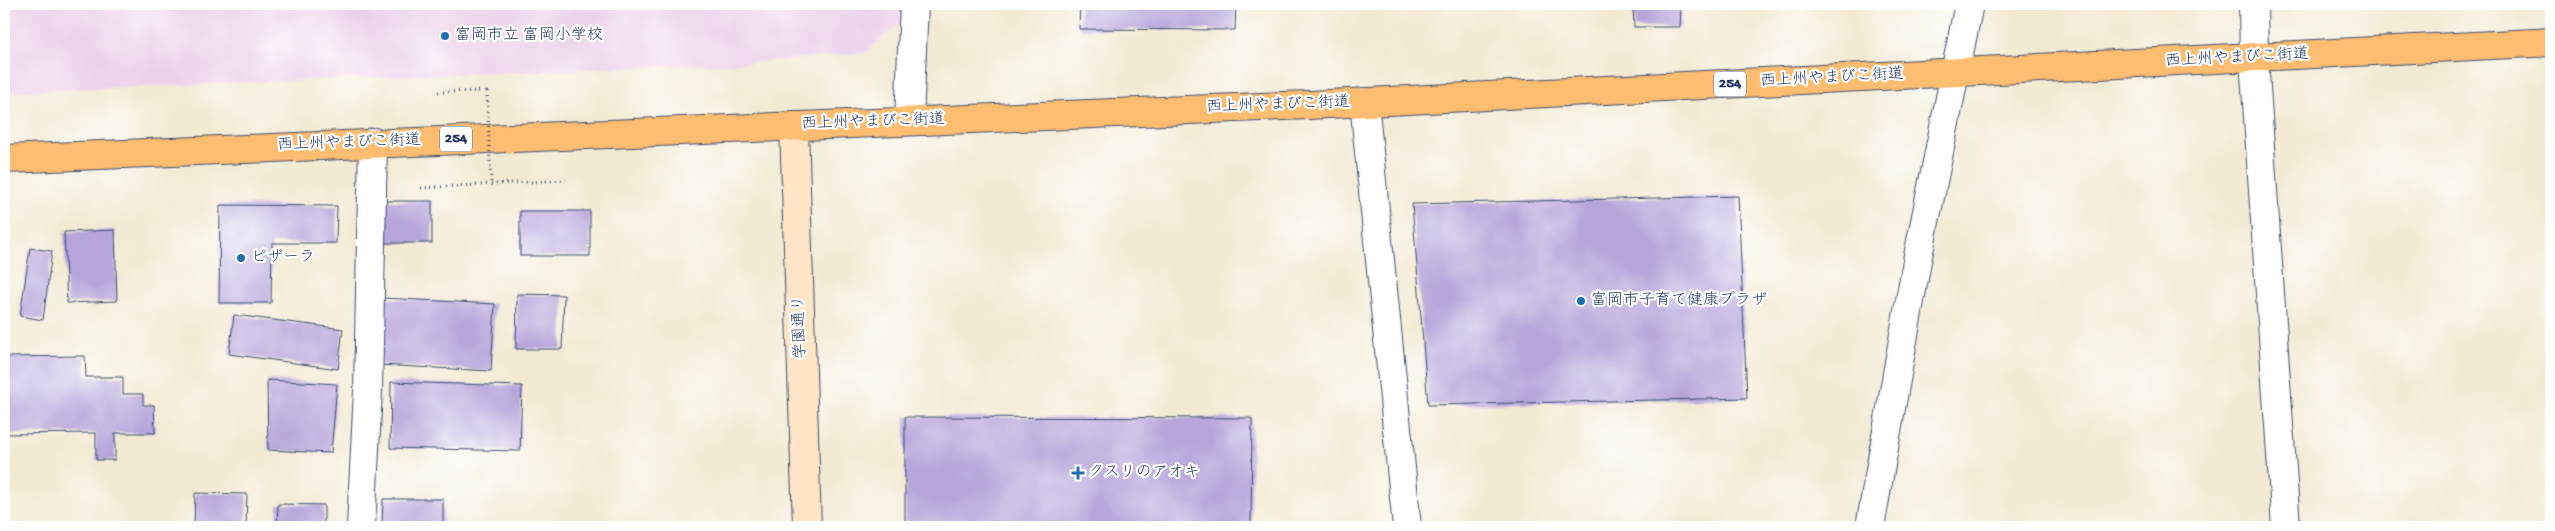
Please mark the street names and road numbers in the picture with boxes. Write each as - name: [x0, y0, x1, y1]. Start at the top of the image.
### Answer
- street label: 西上州やまびこ街道: [2165, 45, 2309, 72]
- street label: 西上州やまびこ街道: [1760, 65, 1904, 92]
- road number: 254: [1714, 72, 1746, 96]
- street label: 西上州やまびこ街道: [1206, 93, 1350, 118]
- street label: 西上州やまびこ街道: [801, 110, 945, 135]
- road number: 254: [440, 126, 472, 152]
- street label: 西上州やまびこ街道: [277, 131, 421, 156]
- street label: 学園通り: [789, 295, 812, 359]

